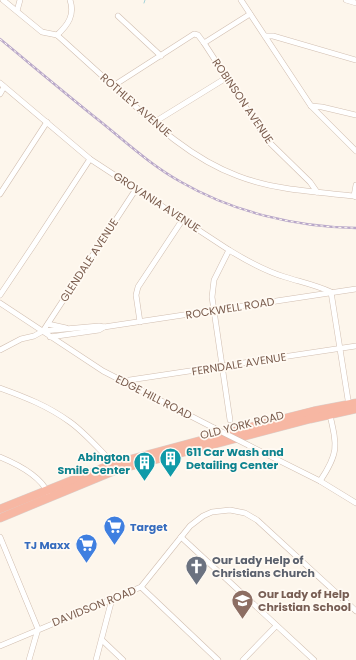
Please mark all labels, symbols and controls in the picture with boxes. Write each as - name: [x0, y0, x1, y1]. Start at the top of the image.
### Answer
- street label: ROBINSON AVENUE: [209, 55, 277, 147]
- street label: ROTHLEY AVENUE: [97, 69, 175, 141]
- street label: GROVANIA AVENUE: [110, 168, 204, 236]
- street label: GLENDALE AVENUE: [56, 215, 122, 305]
- street label: ROCKWELL ROAD: [184, 293, 276, 323]
- street label: FERNDALE AVENUE: [191, 349, 287, 379]
- street label: EDGE HILL ROAD: [113, 371, 195, 423]
- street label: OLD YORK ROAD: [198, 407, 286, 443]
- place label: 611 Car Wash and Detailing Center: [186, 444, 284, 473]
- building icon: 611 Car Wash and Detailing Center: [157, 445, 183, 478]
- place label: Abington Smile Center: [57, 449, 130, 478]
- building icon: Abington Smile Center: [132, 450, 158, 483]
- supermarket icon: Target: [101, 514, 127, 547]
- place label: Target: [130, 519, 168, 535]
- supermarket icon: TJ Maxx: [73, 532, 99, 565]
- place label: TJ Maxx: [24, 537, 71, 553]
- place label: Our Lady Help of Christians Church: [212, 552, 315, 581]
- church icon: Our Lady Help of Christians Church: [184, 553, 210, 586]
- street label: DAVIDSON ROAD: [50, 582, 139, 630]
- place label: Our Lady of Help Christian School: [258, 586, 351, 615]
- school or university icon: Our Lady of Help Christian School: [229, 587, 255, 620]

